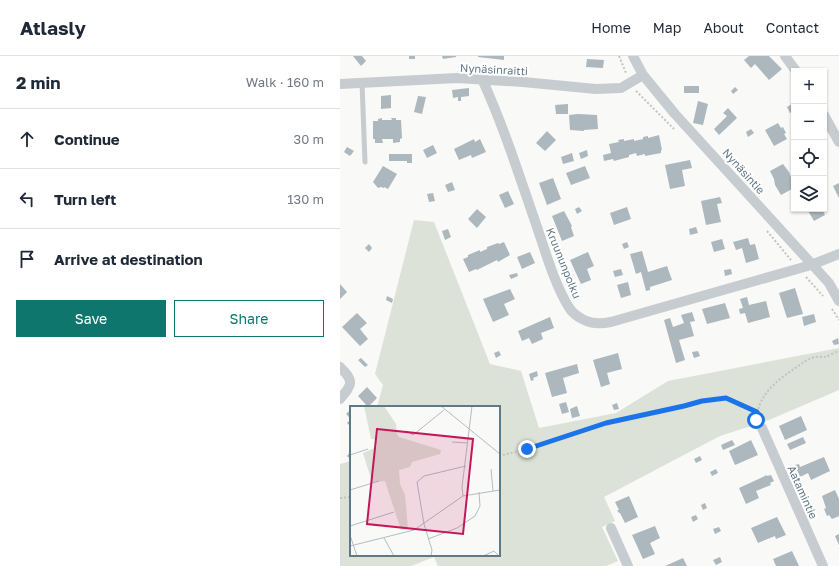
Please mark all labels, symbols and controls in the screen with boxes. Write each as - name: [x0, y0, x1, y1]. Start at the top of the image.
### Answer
- text: Atlasly: [20, 16, 86, 39]
- text: Home: [591, 19, 631, 36]
- text: Map: [653, 19, 681, 36]
- text: About: [703, 19, 744, 36]
- text: Contact: [766, 19, 819, 36]
- street label: Nynäsinraitti: [460, 61, 528, 77]
- map controls: [791, 68, 827, 212]
- button: +: [791, 68, 827, 104]
- text: 2 min: [16, 72, 60, 93]
- text: Walk · 160 m: [246, 74, 324, 90]
- button: −: [791, 104, 827, 140]
- icon: ahead: [16, 128, 38, 150]
- text: Continue: [54, 130, 120, 148]
- text: 30 m: [294, 131, 324, 147]
- button: locate: [791, 140, 827, 176]
- street label: Nynäsintie: [720, 146, 768, 196]
- button: layers: [791, 176, 827, 212]
- icon: left: [16, 188, 38, 210]
- text: Turn left: [54, 190, 116, 208]
- text: 130 m: [287, 191, 324, 207]
- street label: Kruununpolku: [544, 226, 584, 300]
- icon: arrive: [16, 248, 38, 270]
- text: Arrive at destination: [54, 250, 203, 268]
- button: Save: [16, 300, 166, 337]
- button: Share: [174, 300, 324, 337]
- inset map: [350, 406, 500, 556]
- route start: [747, 411, 765, 429]
- route end: [518, 440, 536, 458]
- street label: Aatamintie: [785, 463, 821, 521]

